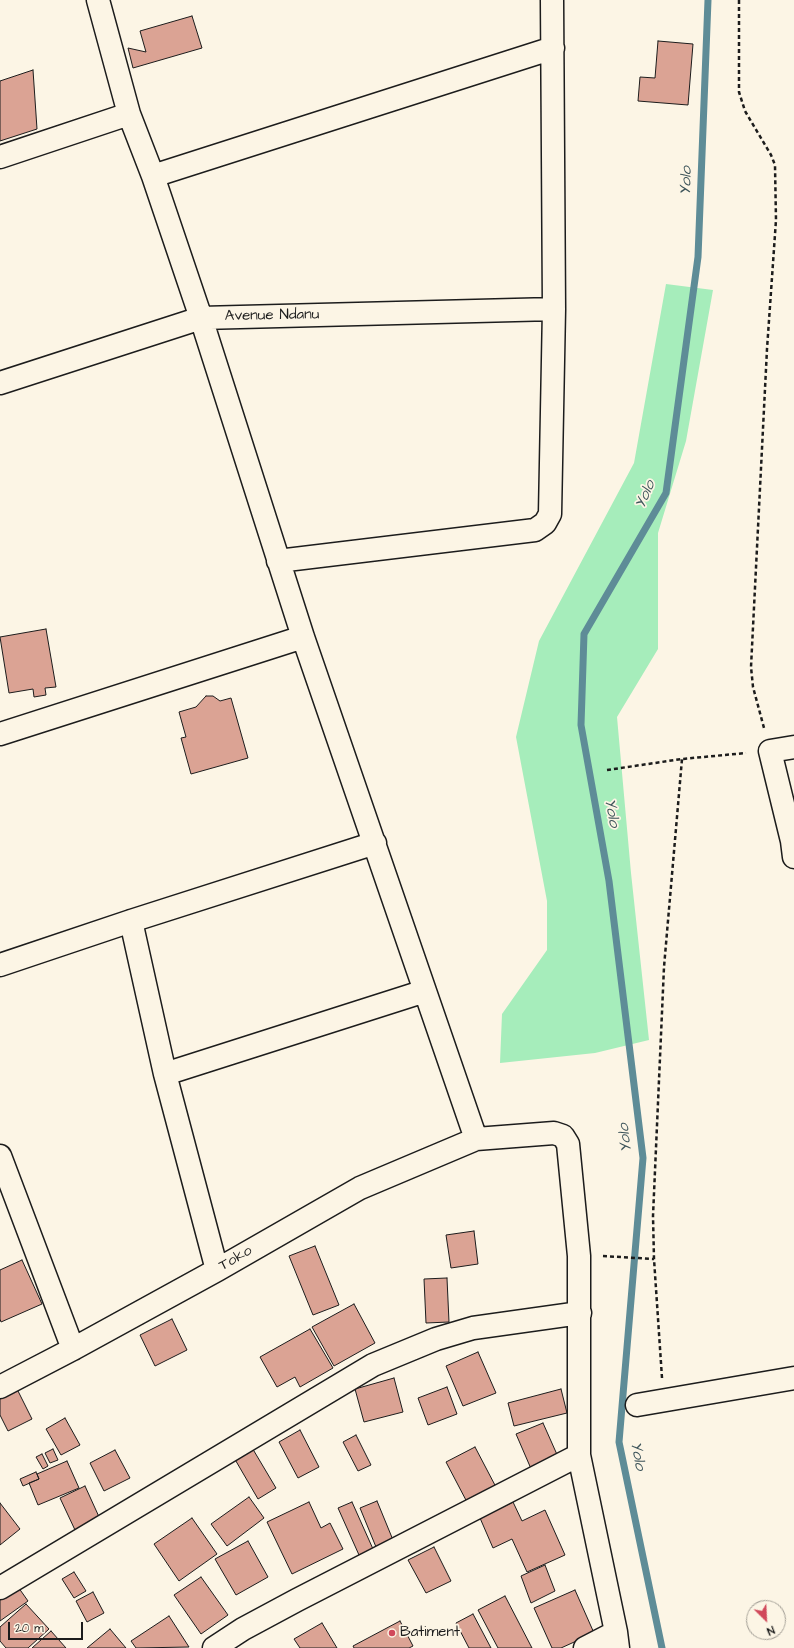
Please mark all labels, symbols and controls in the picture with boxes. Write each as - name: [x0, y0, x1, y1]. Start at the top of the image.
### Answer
- water label: Yolo: [677, 166, 697, 196]
- street label: Avenue Ndanu: [225, 306, 319, 326]
- water label: Yolo: [631, 478, 661, 512]
- water label: Yolo: [599, 797, 623, 829]
- water label: Yolo: [615, 1122, 637, 1154]
- street label: Toko: [216, 1242, 256, 1276]
- water label: Yolo: [625, 1440, 649, 1472]
- north arrow: [746, 1600, 786, 1640]
- scale bar: [10, 1614, 85, 1640]
- text: 20 m: [15, 1620, 44, 1637]
- text: N: [764, 1622, 777, 1639]
- place label: Batiment: [400, 1624, 460, 1642]
- marker: Batiment: [387, 1628, 397, 1638]

